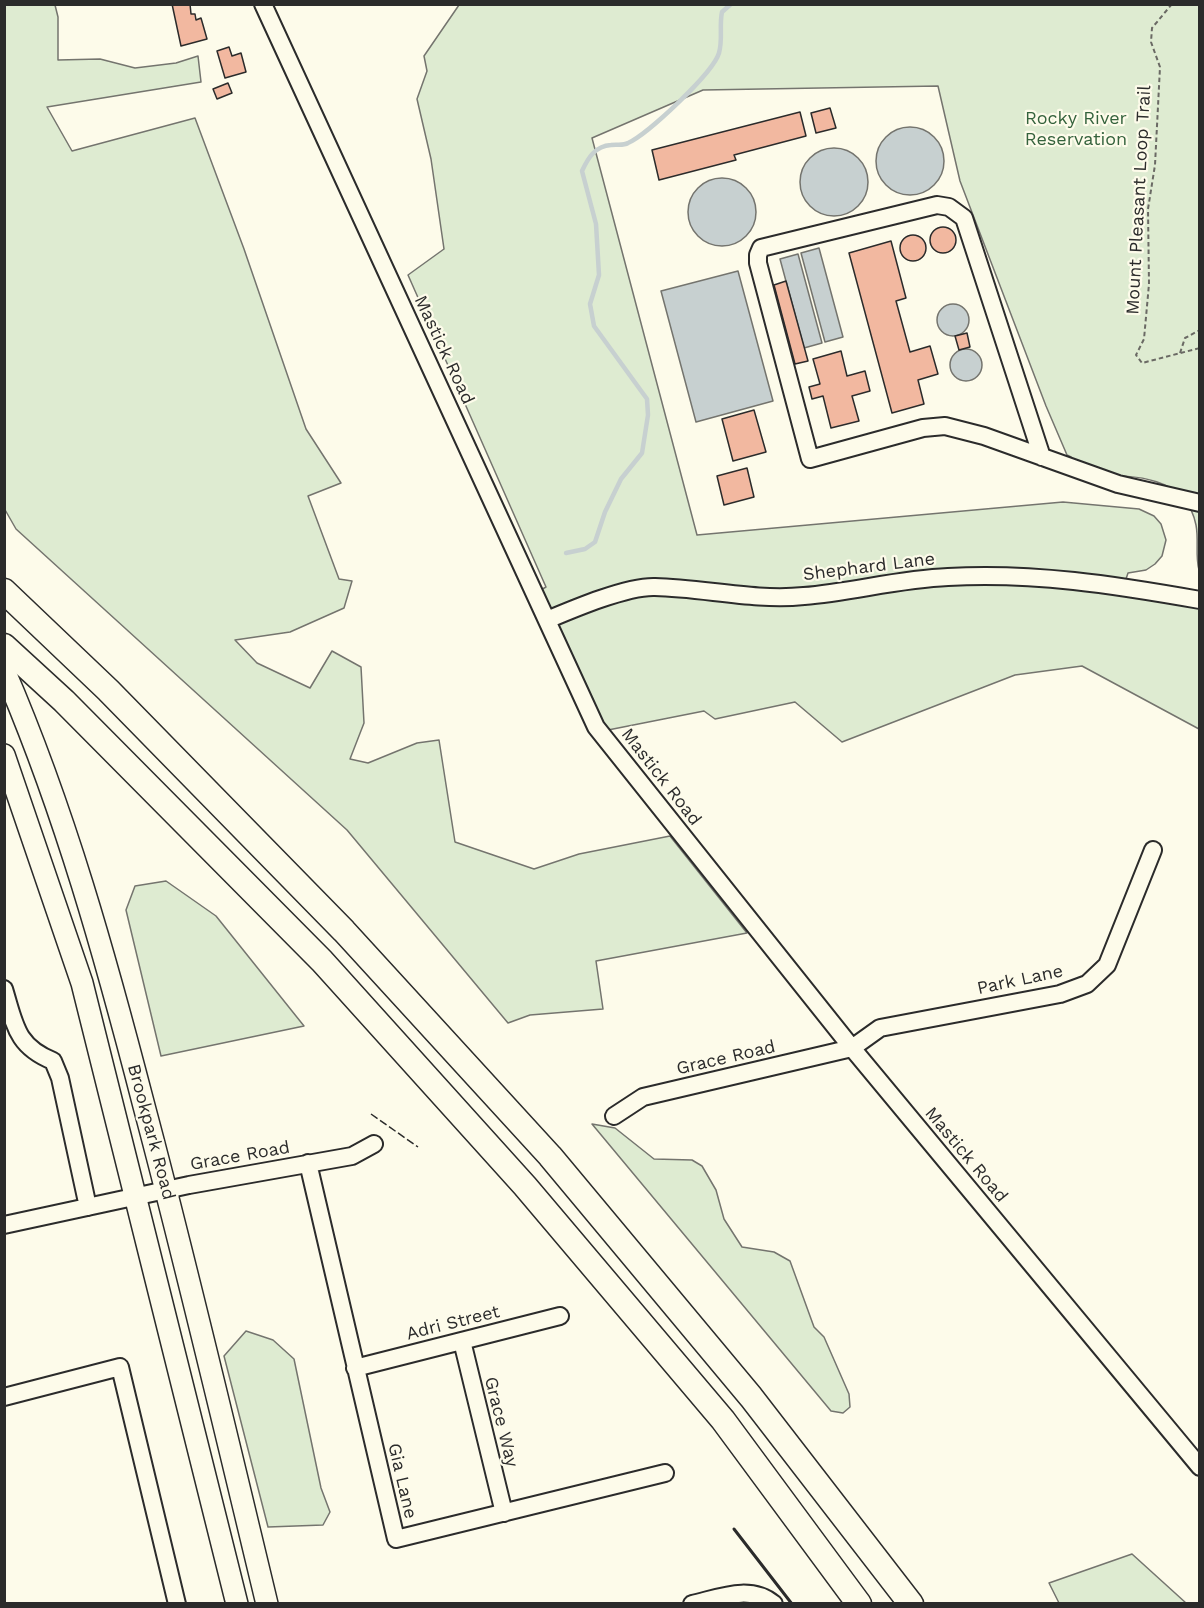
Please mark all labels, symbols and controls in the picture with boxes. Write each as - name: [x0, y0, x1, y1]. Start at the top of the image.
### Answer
- street label: Mount Pleasant Loop Trail: [1122, 85, 1156, 315]
- park label: Rocky River Reservation: [1025, 108, 1127, 150]
- street label: Mastick Road: [409, 292, 479, 408]
- street label: Shephard Lane: [802, 548, 936, 586]
- street label: Mastick Road: [616, 724, 706, 830]
- street label: Park Lane: [975, 960, 1065, 1000]
- street label: Grace Road: [674, 1036, 778, 1080]
- street label: Brookpark Road: [122, 1062, 180, 1202]
- street label: Mastick Road: [920, 1103, 1012, 1207]
- street label: Grace Road: [188, 1137, 292, 1175]
- street label: Adri Street: [404, 1301, 502, 1345]
- street label: Grace Way: [479, 1375, 523, 1469]
- street label: Gia Lane: [383, 1441, 421, 1521]

